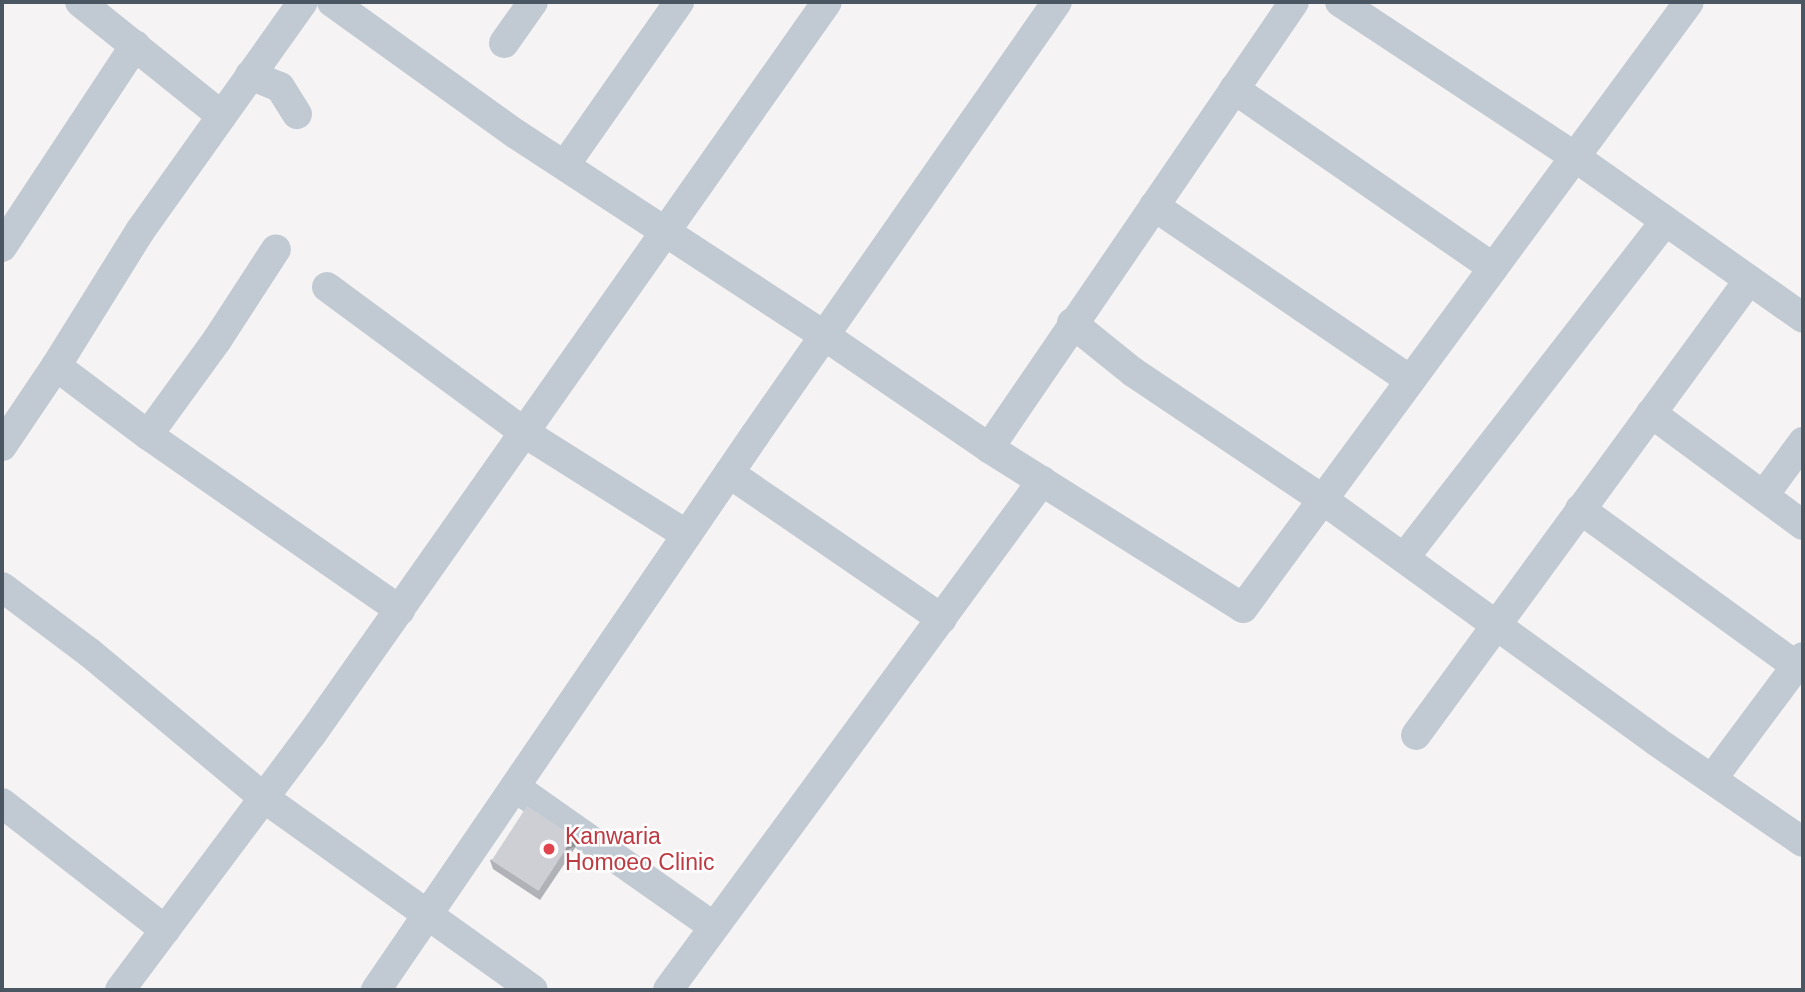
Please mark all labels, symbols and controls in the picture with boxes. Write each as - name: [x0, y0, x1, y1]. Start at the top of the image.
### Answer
- place label: Kanwaria Homoeo Clinic: [565, 822, 715, 876]
- marker: Kanwaria Homoeo Clinic: [539, 839, 559, 859]

